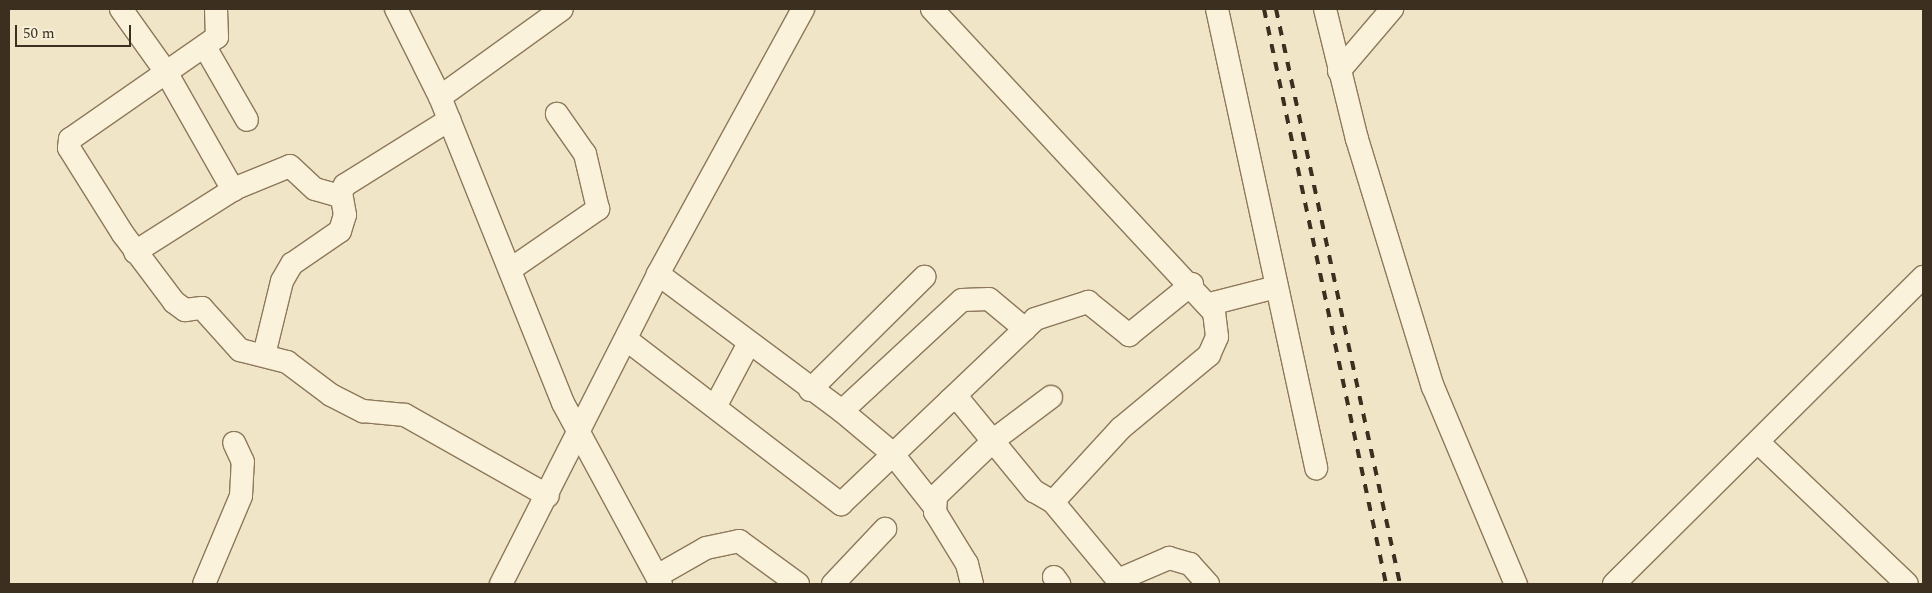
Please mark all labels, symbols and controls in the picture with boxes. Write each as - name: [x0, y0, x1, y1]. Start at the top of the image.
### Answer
- scale bar: [18, 15, 134, 47]
- text: 50 m: [23, 22, 55, 45]

